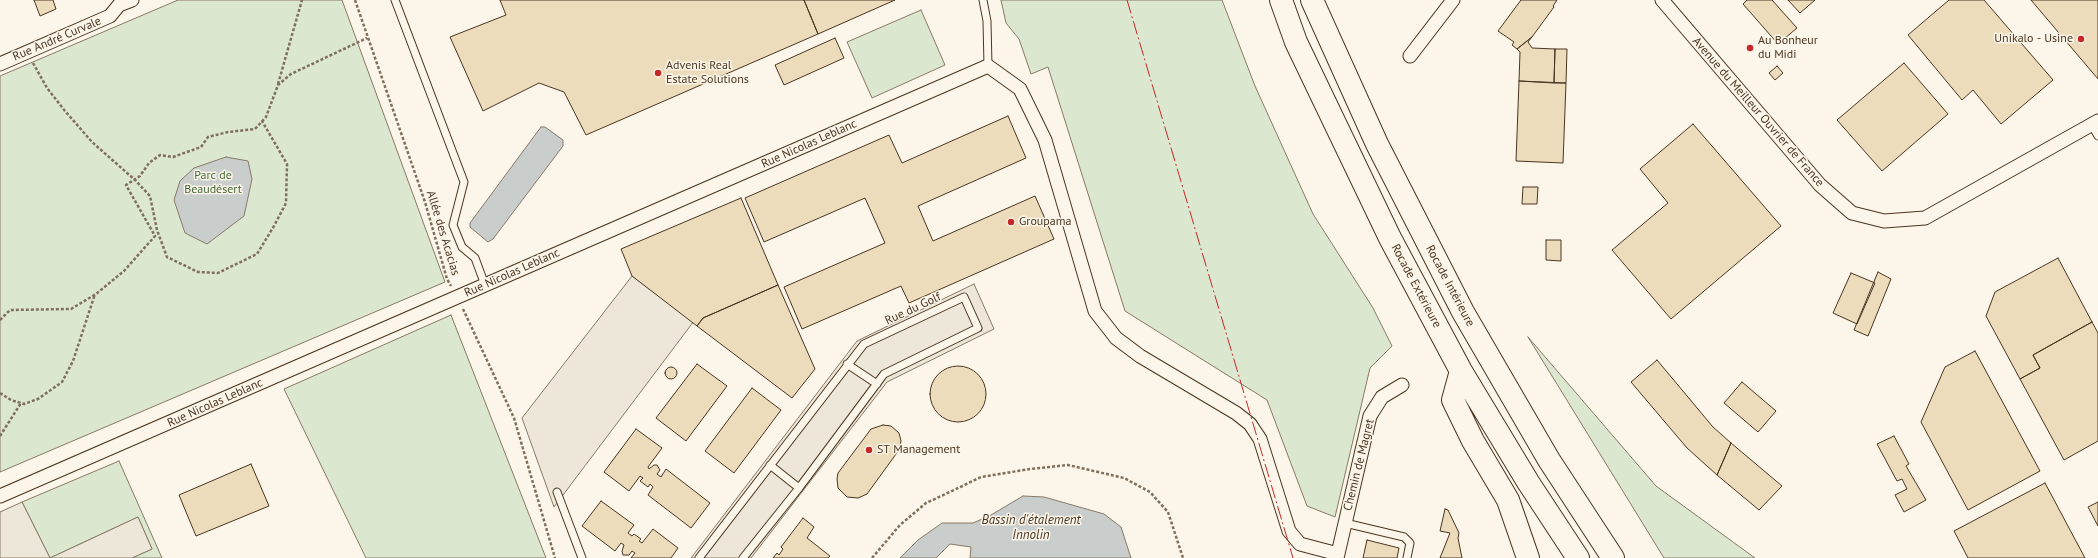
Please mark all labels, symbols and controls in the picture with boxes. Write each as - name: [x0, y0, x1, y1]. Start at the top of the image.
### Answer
- street label: Rue André Curvale: [11, 14, 103, 64]
- place label: Unikalo - Usine: [1994, 32, 2073, 46]
- street label: Avenue du Meilleur Ouvrier de France: [1689, 34, 1827, 190]
- place label: Au Bonheur du Midi: [1758, 34, 1818, 62]
- marker: Unikalo - Usine: [2076, 34, 2086, 44]
- marker: Au Bonheur du Midi: [1745, 43, 1755, 53]
- place label: Advenis Real Estate Solutions: [666, 59, 749, 87]
- marker: Advenis Real Estate Solutions: [653, 68, 663, 78]
- street label: Rue Nicolas Leblanc: [759, 117, 859, 171]
- park label: Parc de Beaudésert: [184, 169, 242, 197]
- street label: Allée des Acacias: [423, 189, 463, 277]
- place label: Groupama: [1019, 215, 1071, 229]
- marker: Groupama: [1006, 217, 1016, 227]
- street label: Rocade Extérieure: [1388, 242, 1444, 330]
- street label: Rocade Intérieure: [1422, 243, 1478, 329]
- street label: Rue Nicolas Leblanc: [462, 246, 562, 300]
- street label: Rue du Golf: [883, 290, 943, 328]
- street label: Rue Nicolas Leblanc: [165, 376, 265, 430]
- street label: Chemin de Magret: [1341, 418, 1377, 512]
- place label: ST Management: [877, 443, 960, 457]
- marker: ST Management: [864, 445, 874, 455]
- water label: Bassin d'étalement Innolin: [981, 512, 1081, 543]

